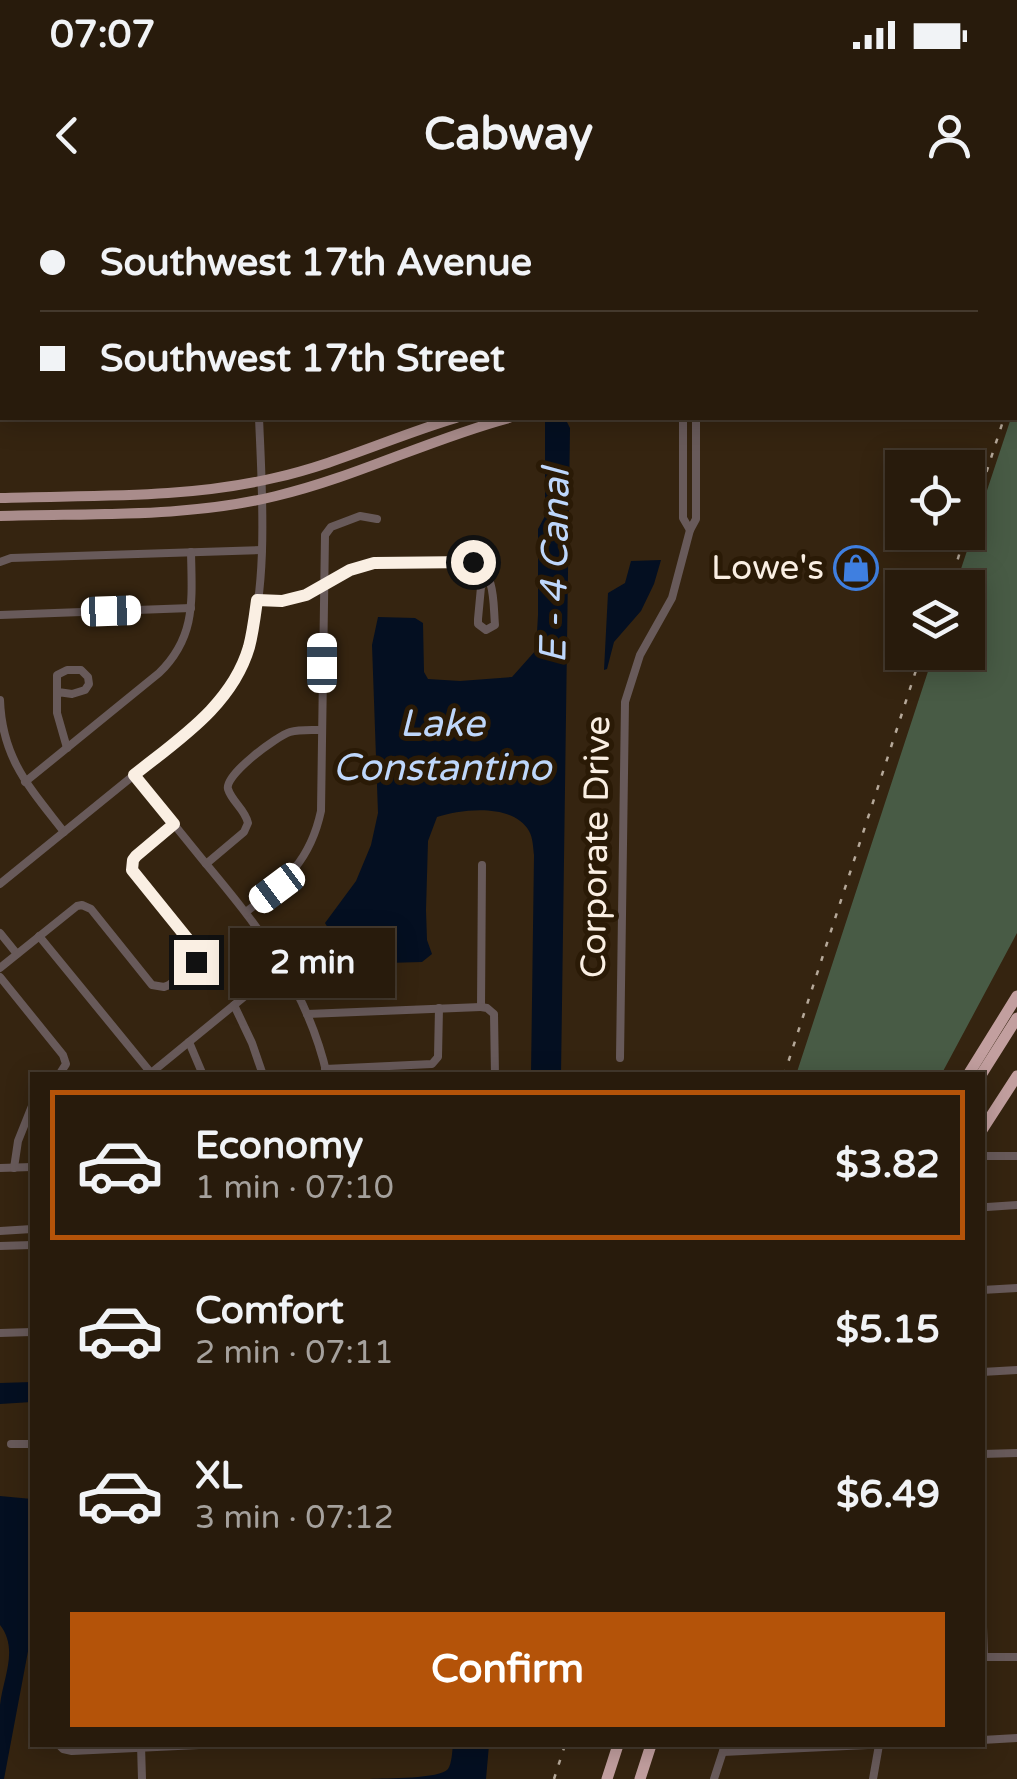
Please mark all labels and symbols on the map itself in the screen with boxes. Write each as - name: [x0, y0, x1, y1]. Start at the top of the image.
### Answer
- water label: E - 4 Canal: [530, 464, 580, 664]
- route start: [451, 540, 496, 585]
- shop icon: Lowe's: [833, 545, 879, 591]
- place label: Lowe's: [711, 547, 824, 589]
- car: [80, 595, 142, 627]
- car: [307, 633, 337, 693]
- water label: Lake Constantino: [333, 701, 553, 791]
- street label: Corporate Drive: [573, 715, 619, 979]
- car: [244, 858, 310, 918]
- callout: 2 min: [231, 927, 396, 997]
- route end: [174, 940, 219, 985]

